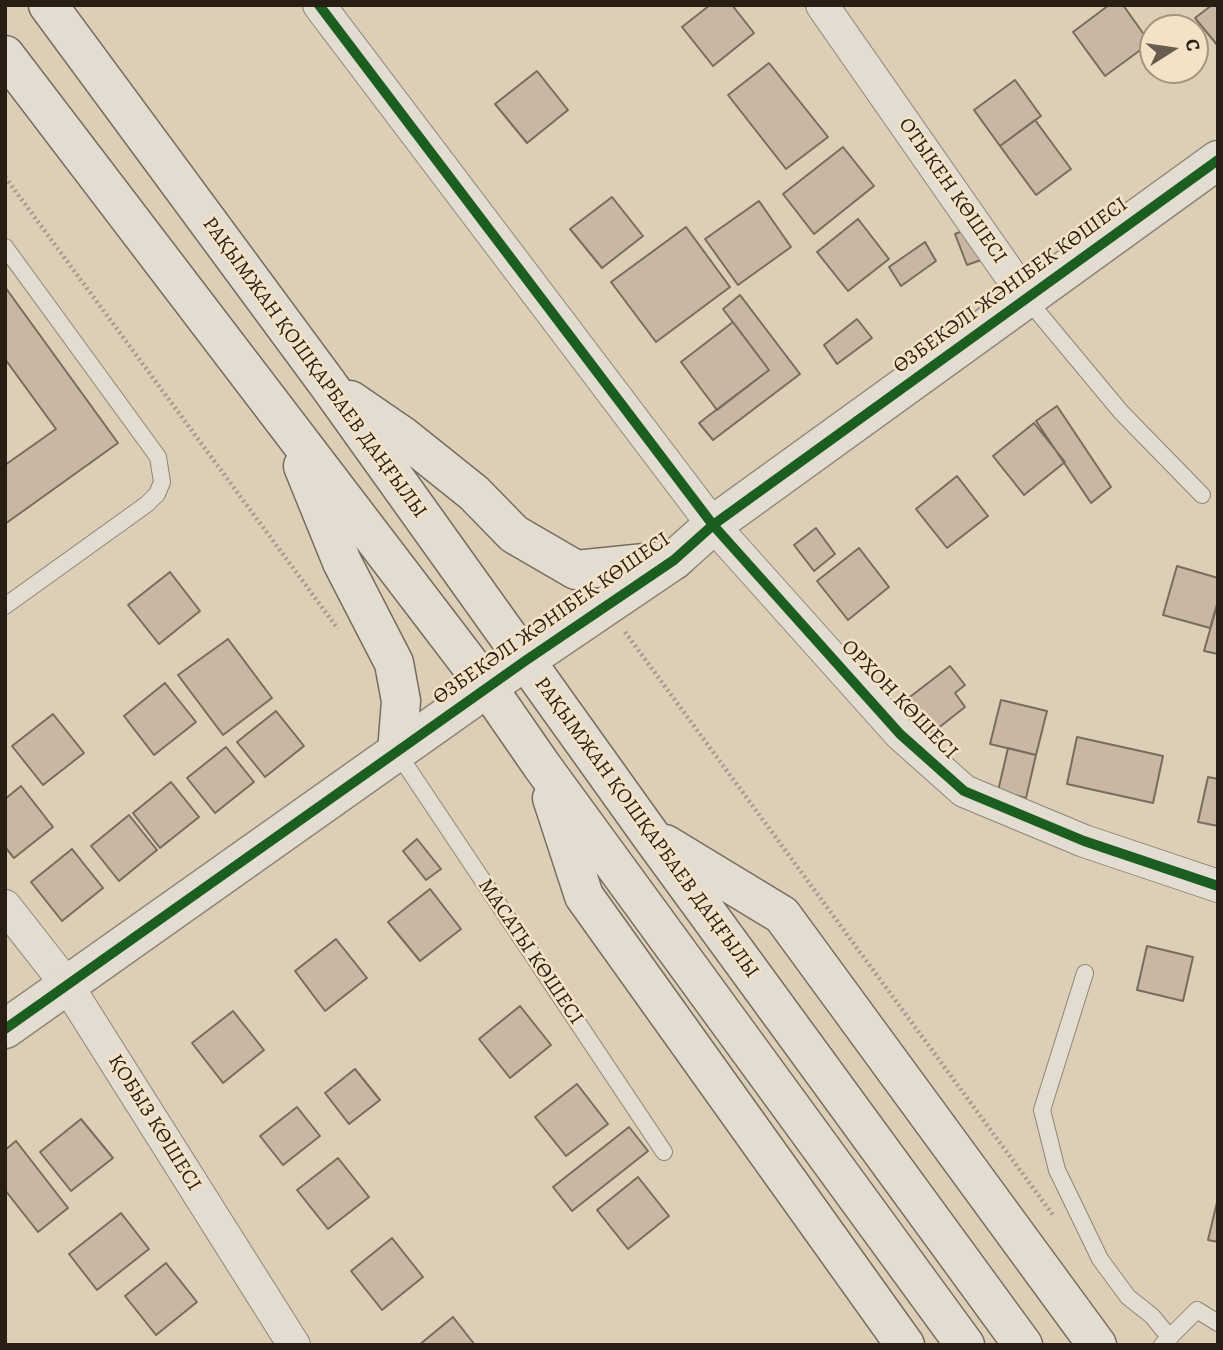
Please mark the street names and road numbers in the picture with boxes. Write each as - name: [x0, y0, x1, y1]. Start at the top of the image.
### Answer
- street label: ОТЫКЕН КӨШЕСІ: [892, 113, 1012, 269]
- street label: ӨЗБЕКӘЛІ ЖӘНІБЕК КӨШЕСІ: [889, 192, 1133, 380]
- street label: РАҚЫМЖАН ҚОШҚАРБАЕВ ДАҢҒЫЛЫ: [196, 213, 432, 523]
- street label: ӨЗБЕКӘЛІ ЖӘНІБЕК КӨШЕСІ: [429, 527, 675, 711]
- street label: ОРХОН КӨШЕСІ: [836, 635, 962, 765]
- street label: РАҚЫМЖАН ҚОШҚАРБАЕВ ДАҢҒЫЛЫ: [528, 673, 764, 983]
- street label: МАСАТЫ КӨШЕСІ: [472, 874, 588, 1030]
- street label: ҚОБЫЗ КӨШЕСІ: [102, 1050, 206, 1196]

